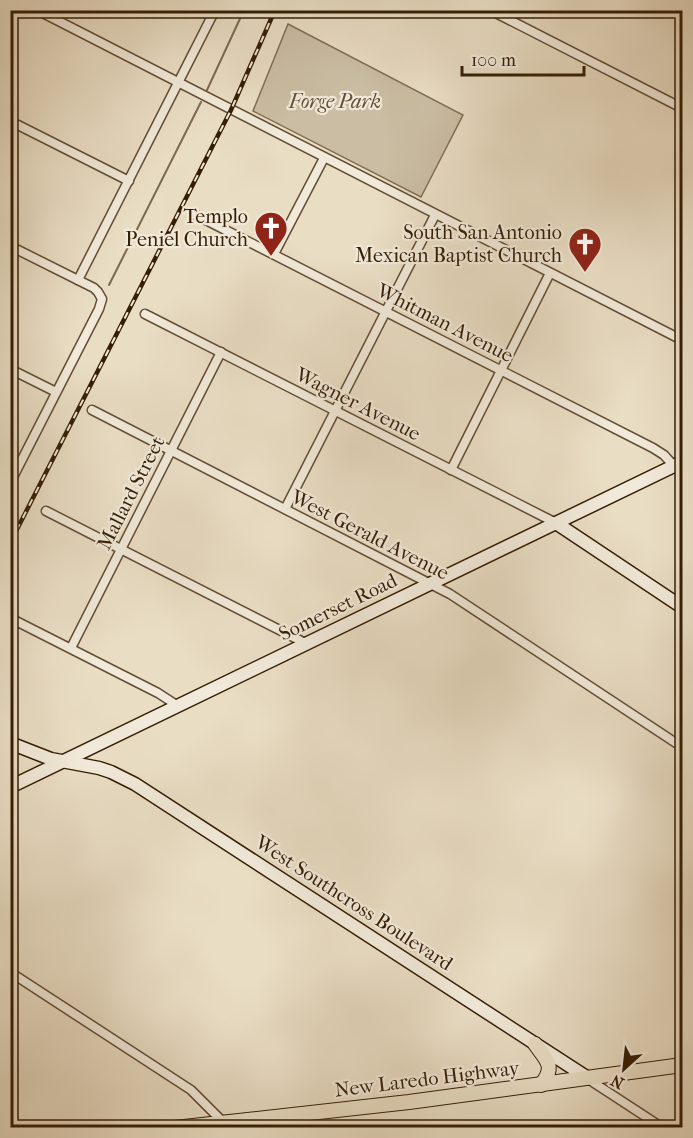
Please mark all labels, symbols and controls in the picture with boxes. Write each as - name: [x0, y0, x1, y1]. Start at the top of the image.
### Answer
- scale bar: [462, 39, 584, 77]
- text: 100 m: [471, 50, 516, 71]
- park label: Forge Park: [288, 90, 381, 113]
- place label: Templo Peniel Church: [125, 205, 249, 251]
- church icon: Templo Peniel Church: [253, 210, 289, 257]
- place label: South San Antonio Mexican Baptist Church: [355, 221, 563, 267]
- church icon: South San Antonio Mexican Baptist Church: [567, 226, 603, 273]
- street label: Whitman Avenue: [372, 278, 517, 367]
- street label: Wagner Avenue: [291, 362, 424, 445]
- street label: Mallard Street: [93, 432, 169, 554]
- street label: West Gerald Avenue: [286, 485, 453, 585]
- street label: Somerset Road: [275, 568, 402, 646]
- street label: West Southcross Boulevard: [250, 830, 458, 976]
- north arrow: [594, 1039, 654, 1099]
- street label: New Laredo Highway: [333, 1056, 522, 1102]
- text: N: [607, 1070, 627, 1093]

